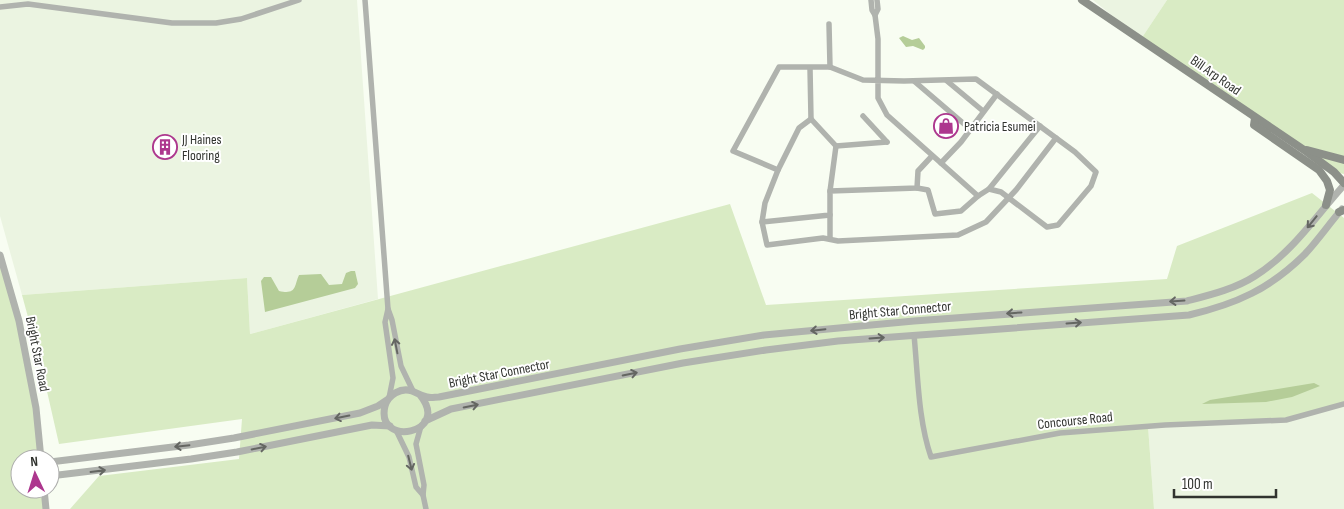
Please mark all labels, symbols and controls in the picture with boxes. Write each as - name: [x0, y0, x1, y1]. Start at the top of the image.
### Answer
- street label: Bill Arp Road: [1187, 52, 1244, 99]
- shop icon: Patricia Esumei: [933, 113, 959, 139]
- place label: Patricia Esumei: [964, 118, 1036, 135]
- place label: JJ Haines Flooring: [181, 131, 222, 164]
- building icon: JJ Haines Flooring: [152, 134, 178, 160]
- one-way arrow: [1307, 215, 1318, 228]
- one-way arrow: [1169, 297, 1185, 306]
- street label: Bright Star Connector: [848, 298, 952, 323]
- one-way arrow: [1007, 308, 1023, 318]
- street label: Bright Star Road: [22, 315, 53, 393]
- one-way arrow: [1066, 318, 1082, 328]
- one-way arrow: [810, 325, 826, 335]
- one-way arrow: [869, 334, 885, 343]
- one-way arrow: [391, 338, 401, 354]
- street label: Bright Star Connector: [447, 355, 551, 392]
- one-way arrow: [622, 368, 638, 378]
- one-way arrow: [462, 400, 478, 410]
- street label: Concourse Road: [1037, 408, 1114, 433]
- one-way arrow: [334, 412, 350, 422]
- one-way arrow: [174, 441, 190, 451]
- one-way arrow: [251, 443, 267, 452]
- north arrow: [10, 449, 60, 499]
- text: N: [30, 453, 38, 470]
- one-way arrow: [406, 454, 416, 470]
- one-way arrow: [90, 465, 106, 475]
- scale bar: [1174, 466, 1276, 498]
- text: 100 m: [1182, 475, 1213, 494]

